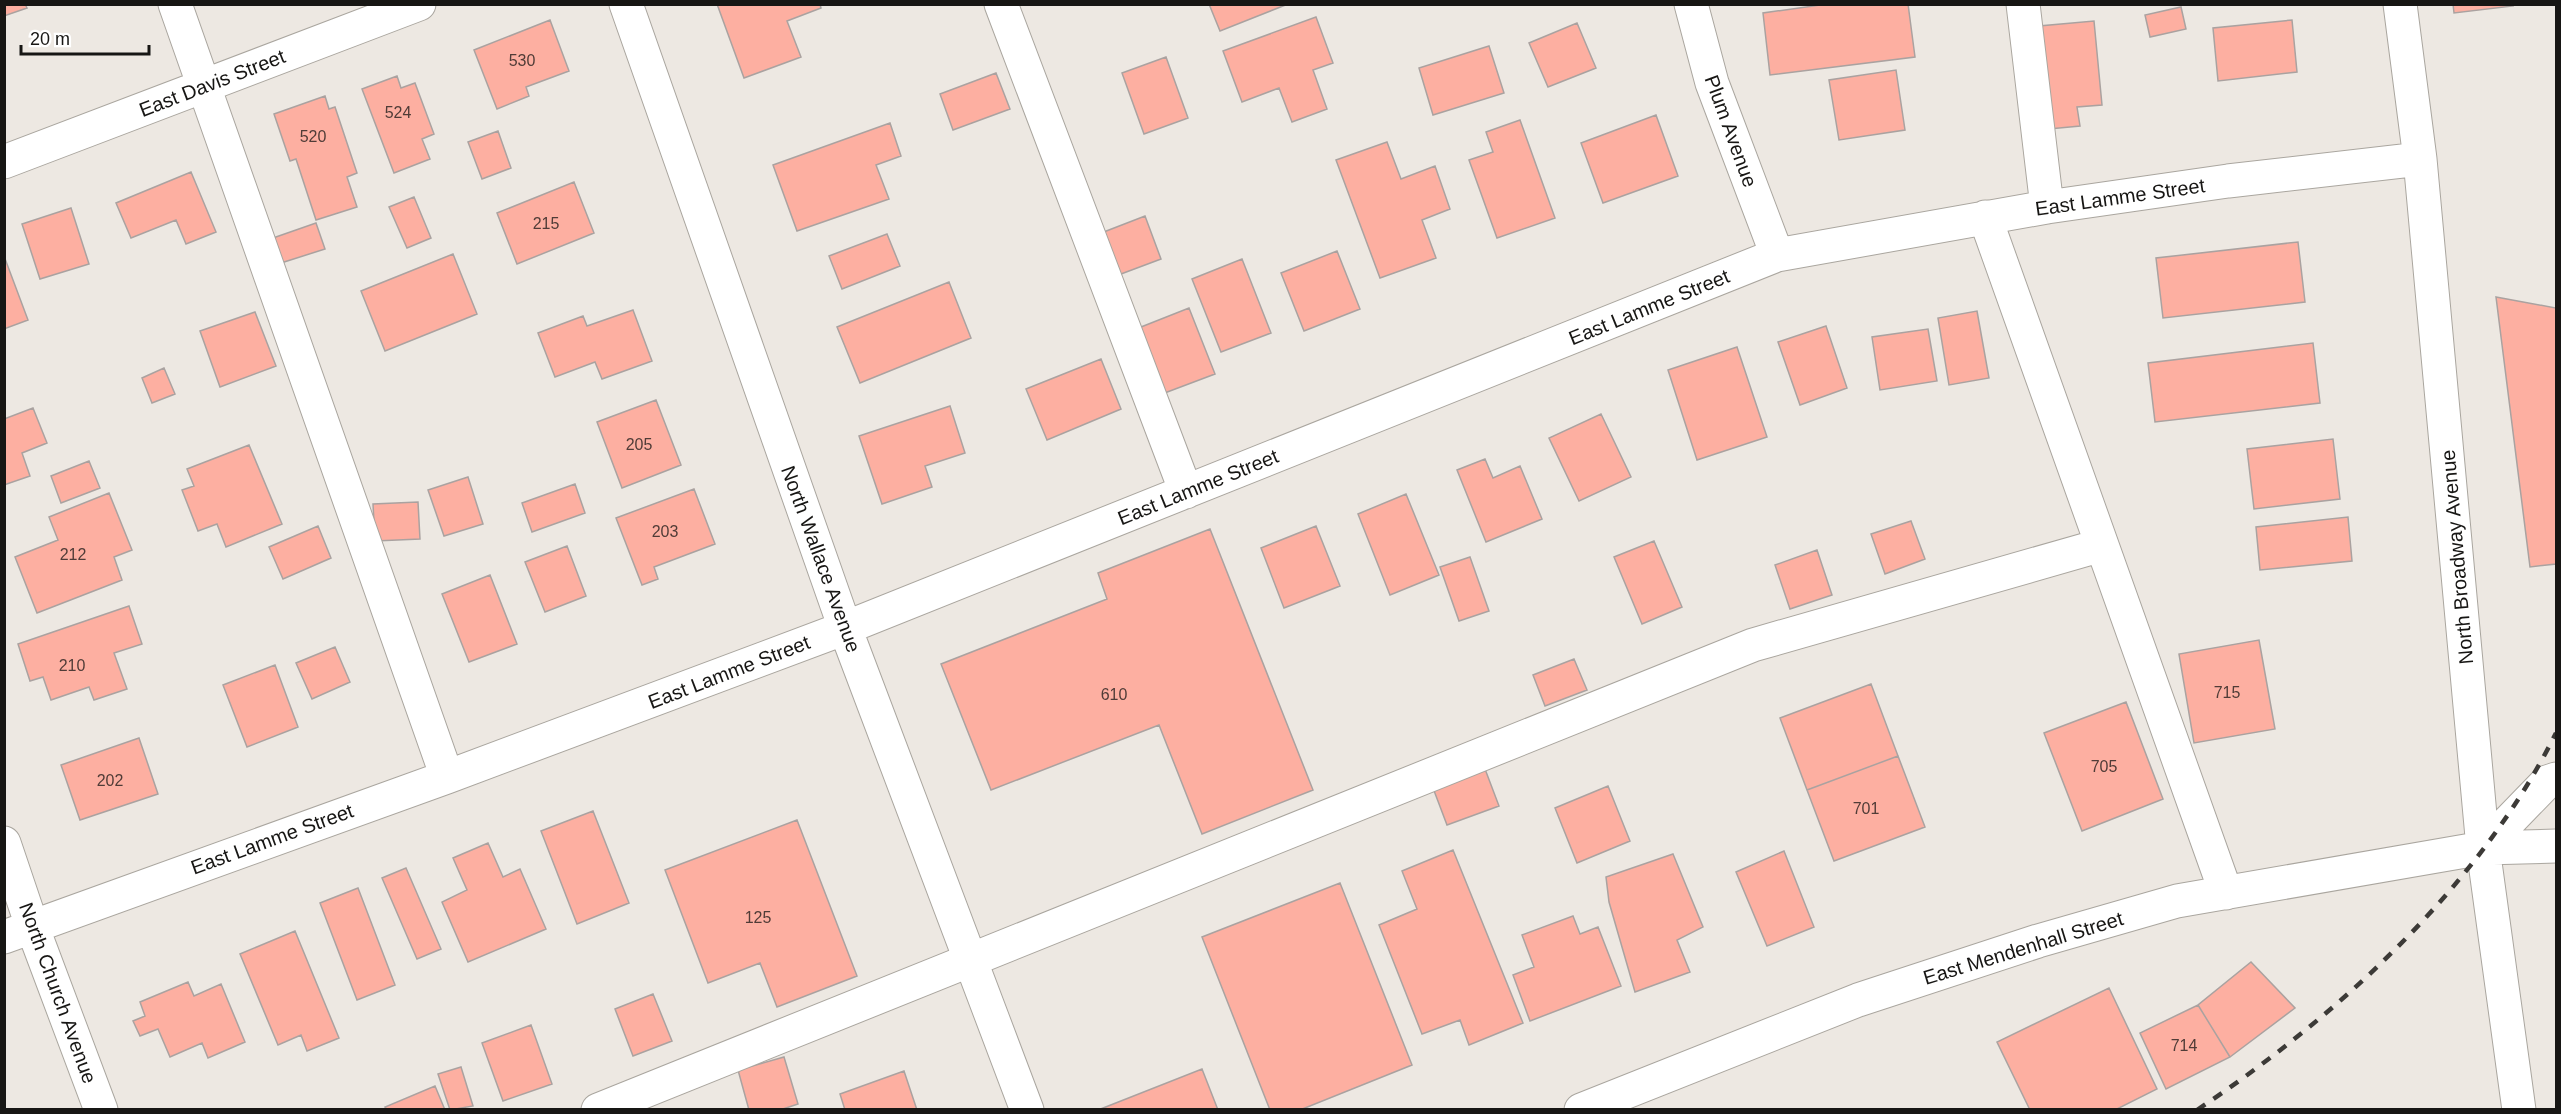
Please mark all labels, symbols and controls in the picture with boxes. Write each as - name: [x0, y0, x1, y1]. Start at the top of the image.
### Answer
- scale bar: [21, 18, 148, 56]
- text: 20 m: [30, 29, 70, 49]
- street label: East Davis Street: [136, 45, 288, 121]
- house number: 530: [509, 52, 535, 69]
- street label: Plum Avenue: [1701, 72, 1761, 190]
- house number: 524: [385, 104, 411, 121]
- house number: 520: [300, 128, 326, 145]
- street label: East Lamme Street: [2034, 174, 2207, 220]
- house number: 215: [533, 215, 559, 232]
- street label: East Lamme Street: [1566, 265, 1733, 349]
- house number: 205: [626, 436, 652, 453]
- street label: East Lamme Street: [1115, 445, 1282, 529]
- street label: North Broadway Avenue: [2437, 449, 2477, 665]
- street label: North Wallace Avenue: [777, 463, 865, 655]
- house number: 203: [652, 523, 678, 540]
- house number: 212: [60, 546, 86, 563]
- street label: East Lamme Street: [645, 631, 813, 713]
- house number: 210: [59, 657, 85, 674]
- house number: 715: [2214, 684, 2240, 701]
- house number: 610: [1101, 686, 1127, 703]
- house number: 705: [2091, 758, 2117, 775]
- house number: 202: [97, 772, 123, 789]
- street label: East Lamme Street: [188, 799, 357, 879]
- house number: 701: [1853, 800, 1879, 817]
- street label: North Church Avenue: [15, 900, 101, 1086]
- street label: East Mendenhall Street: [1920, 907, 2126, 989]
- house number: 125: [745, 909, 771, 926]
- house number: 714: [2171, 1037, 2197, 1054]

